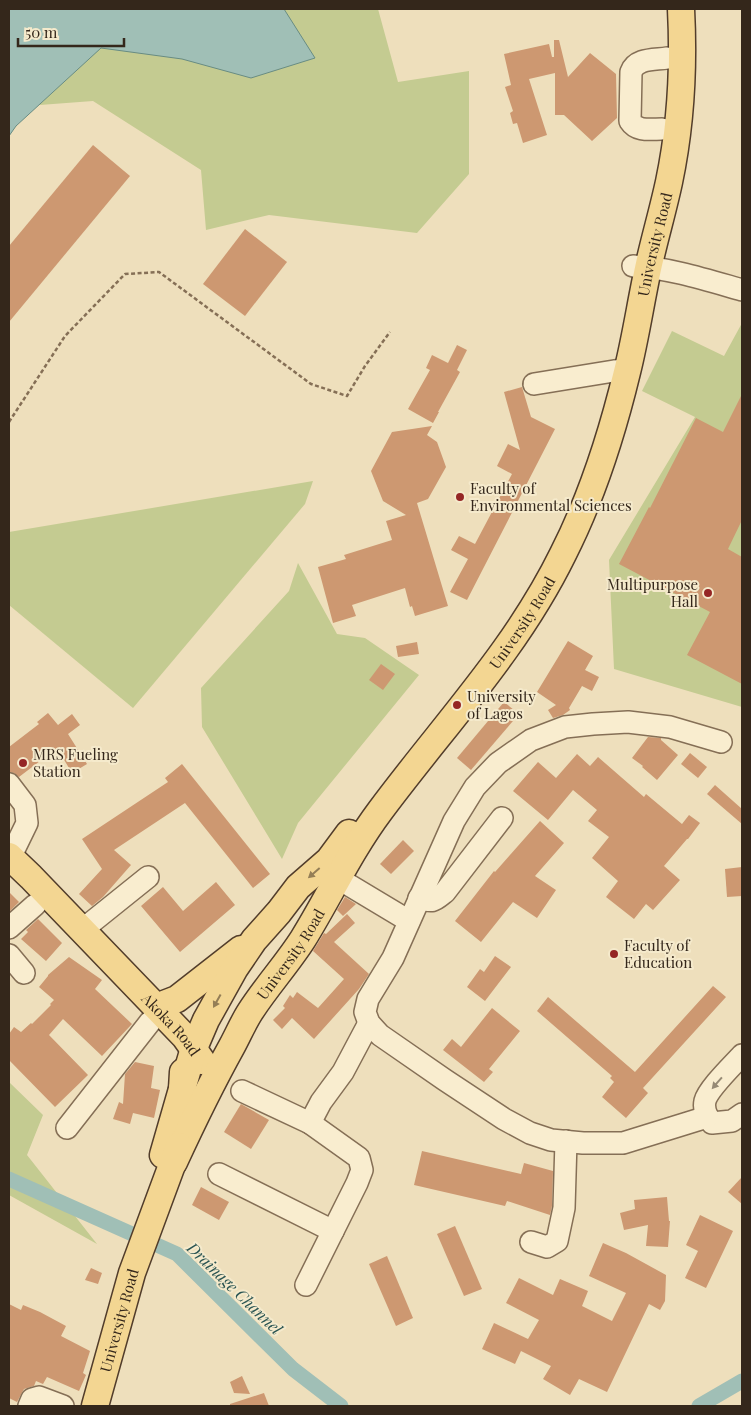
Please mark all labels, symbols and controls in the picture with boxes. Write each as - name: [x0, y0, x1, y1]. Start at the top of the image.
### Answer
- scale bar: [18, 15, 124, 47]
- text: 50 m: [25, 22, 58, 42]
- street label: University Road: [633, 190, 676, 298]
- place label: Faculty of Environmental Sciences: [470, 478, 632, 515]
- marker: Faculty of Environmental Sciences: [454, 491, 466, 503]
- street label: University Road: [484, 573, 560, 673]
- place label: Multipurpose Hall: [607, 574, 698, 611]
- marker: Multipurpose Hall: [702, 587, 714, 599]
- place label: University of Lagos: [467, 686, 536, 723]
- marker: University of Lagos: [451, 699, 463, 711]
- place label: MRS Fueling Station: [33, 744, 118, 781]
- marker: MRS Fueling Station: [17, 757, 29, 769]
- one-way arrow: [308, 867, 321, 878]
- street label: University Road: [252, 905, 329, 1003]
- place label: Faculty of Education: [624, 935, 692, 972]
- marker: Faculty of Education: [608, 948, 620, 960]
- street label: Akoka Road: [137, 988, 205, 1060]
- one-way arrow: [212, 994, 221, 1008]
- one-way arrow: [711, 1077, 723, 1089]
- water label: Drainage Channel: [182, 1236, 288, 1339]
- street label: University Road: [95, 1266, 143, 1374]

